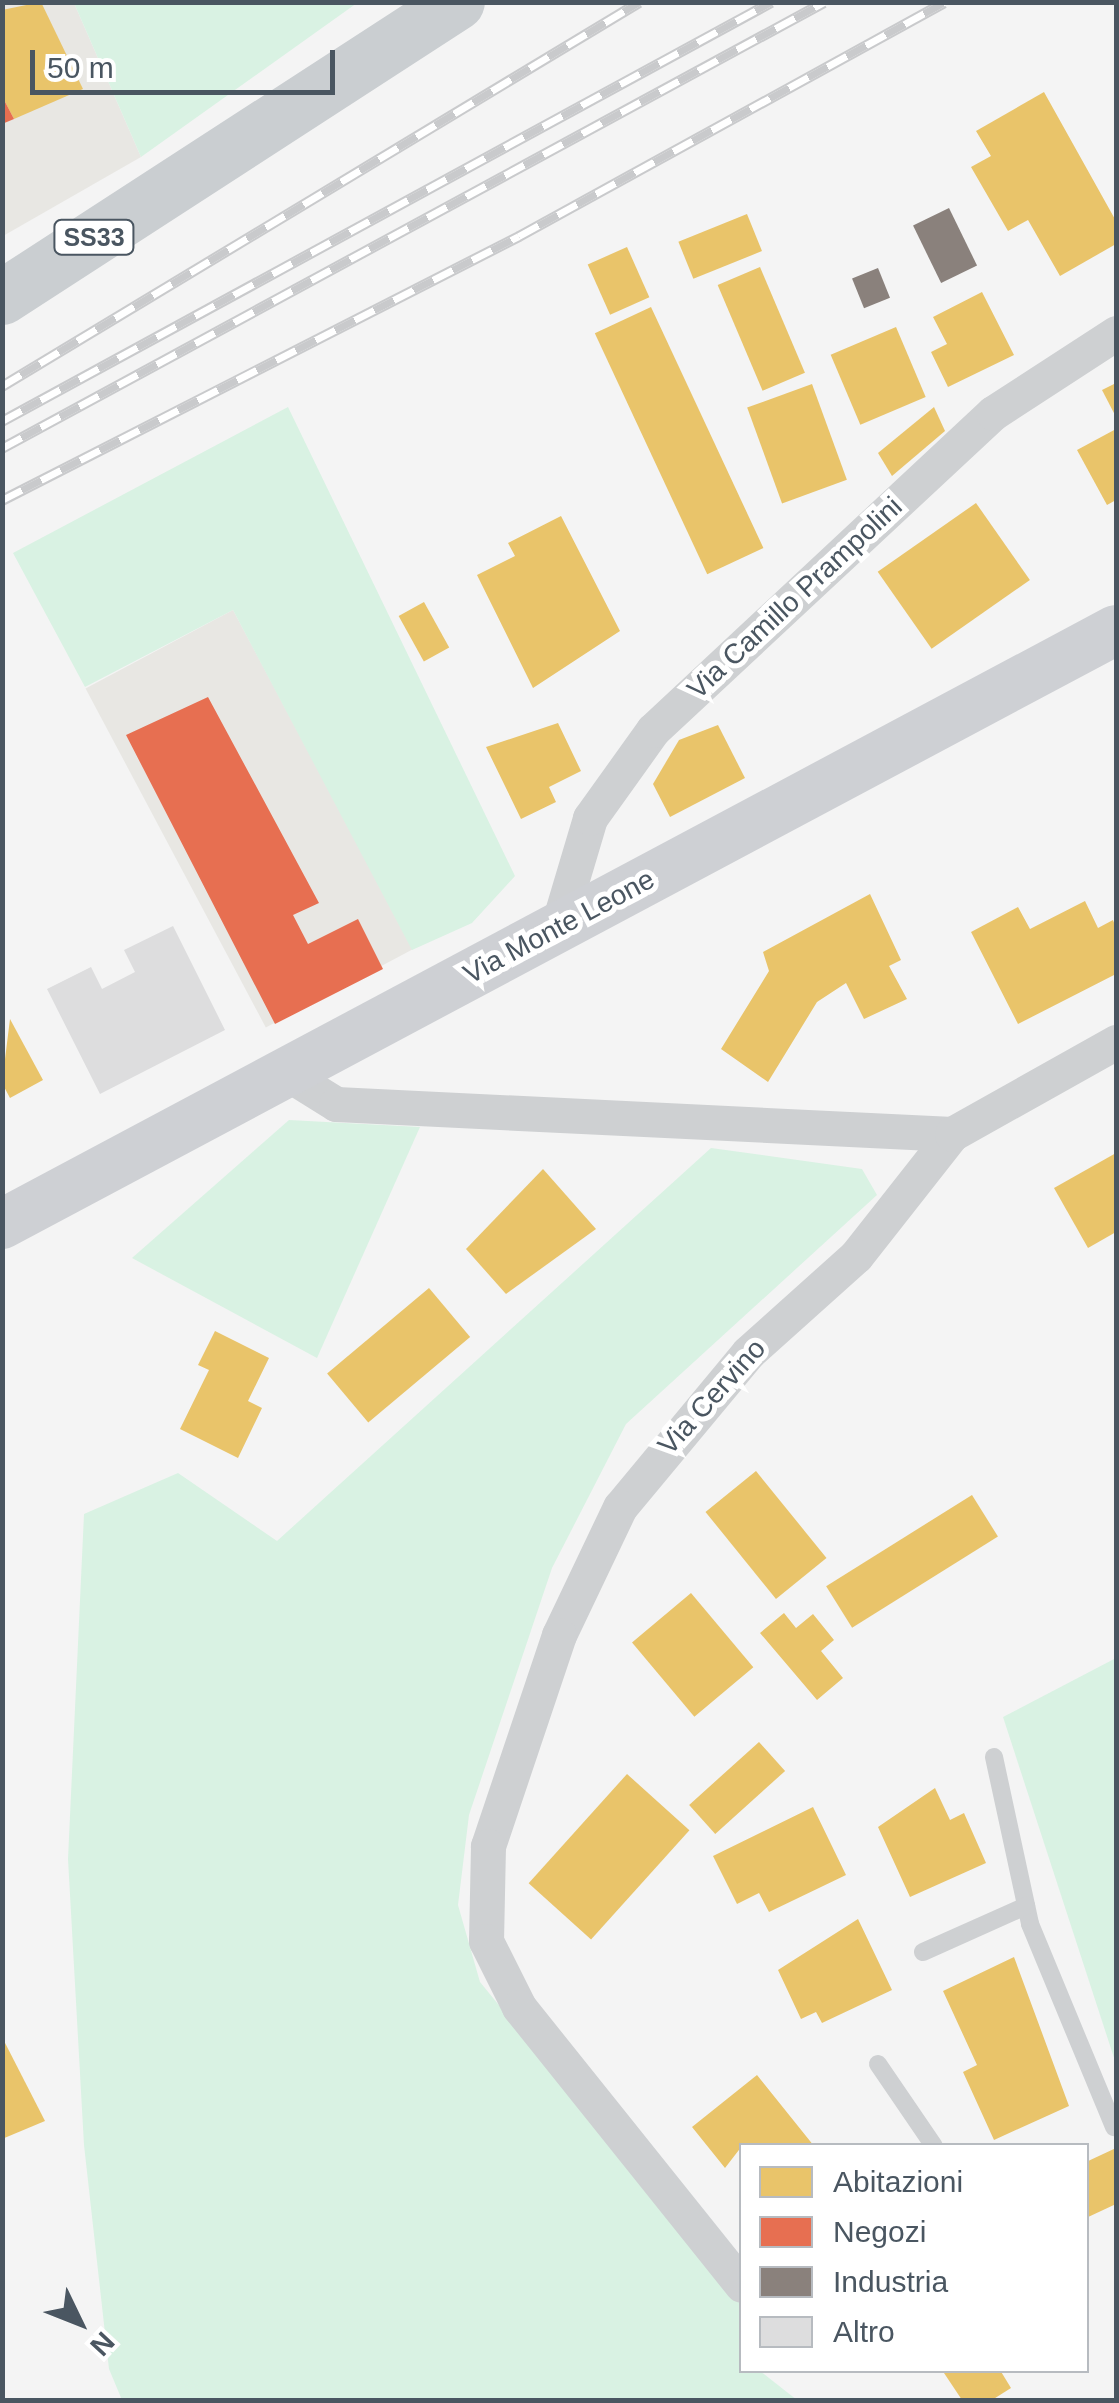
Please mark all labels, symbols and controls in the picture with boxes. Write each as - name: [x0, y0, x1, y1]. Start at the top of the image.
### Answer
- scale bar: [35, 30, 340, 92]
- text: 50 m: [47, 51, 114, 84]
- road number: SS33: [52, 217, 136, 257]
- street label: Via Camillo Prampolini: [681, 490, 909, 706]
- street label: Via Monte Leone: [458, 863, 660, 991]
- street label: Via Cervino: [651, 1332, 773, 1462]
- legend: [739, 2143, 1089, 2373]
- text: Abitazioni: [833, 2165, 963, 2198]
- text: Negozi: [833, 2215, 926, 2248]
- text: Industria: [833, 2265, 948, 2298]
- north arrow: [30, 2273, 130, 2373]
- text: Altro: [833, 2315, 895, 2348]
- text: N: [84, 2326, 121, 2362]

